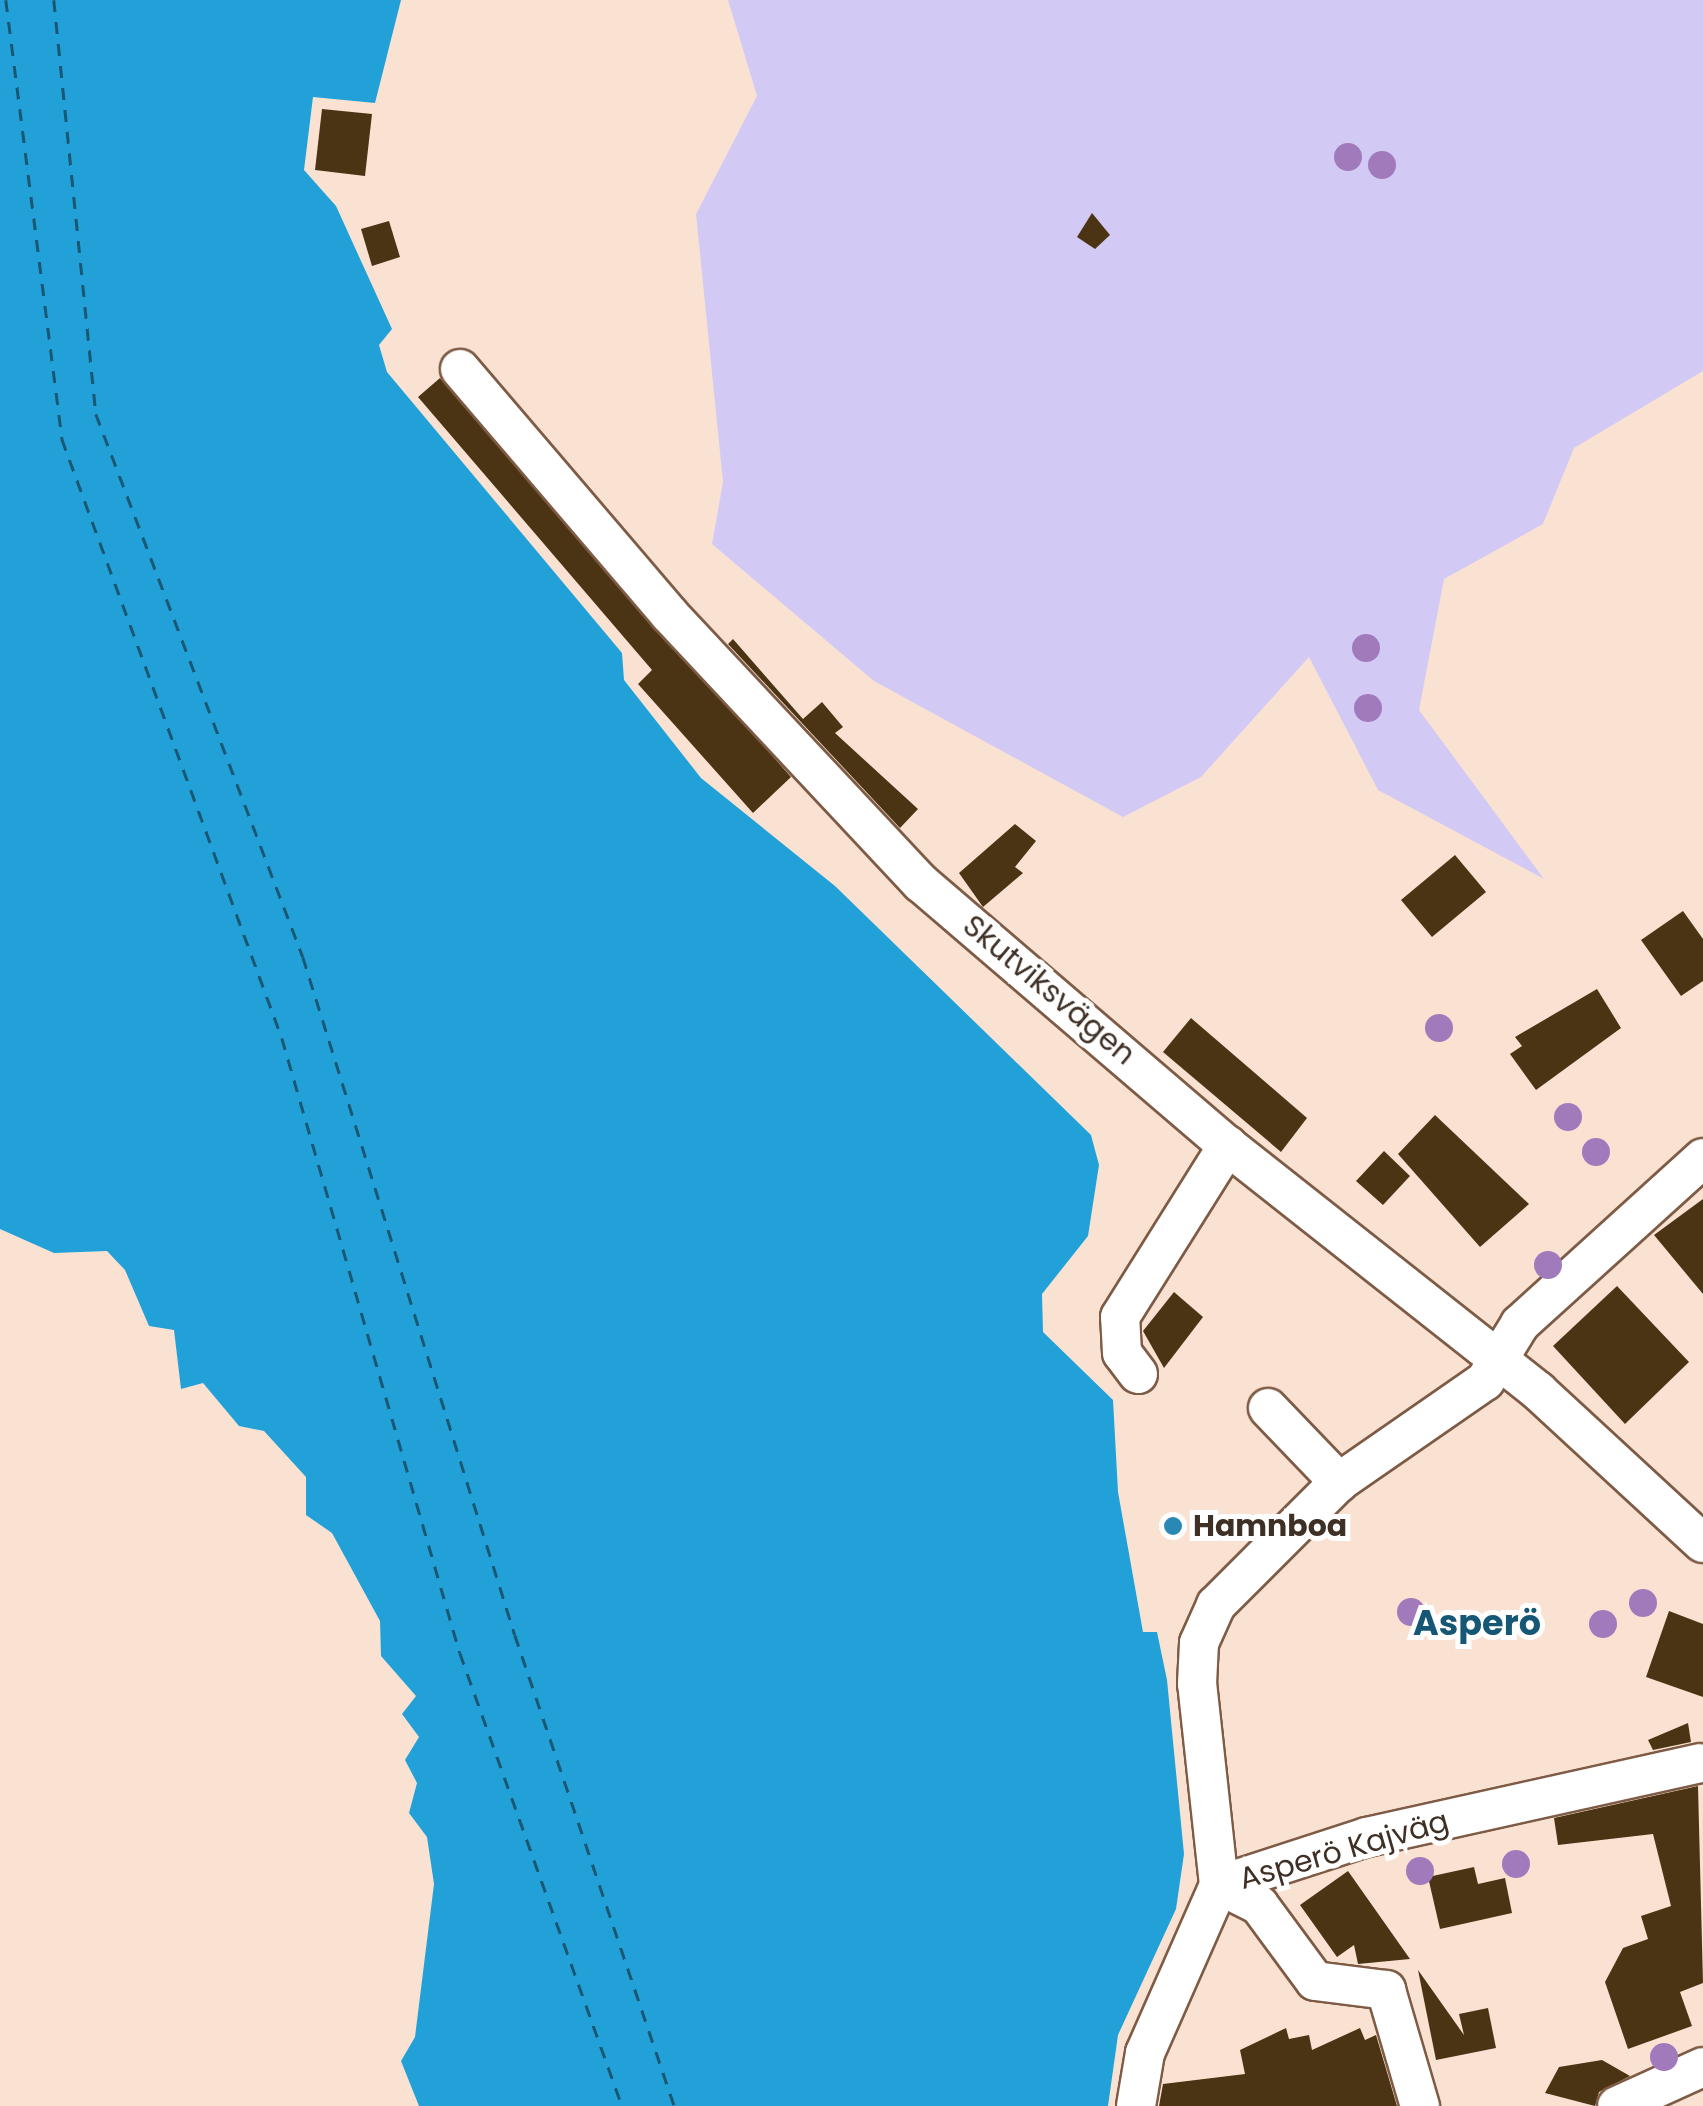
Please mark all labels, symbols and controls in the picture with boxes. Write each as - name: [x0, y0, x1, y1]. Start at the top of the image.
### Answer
- street label: Skutviksvägen: [956, 908, 1142, 1072]
- place label: Hamnboa: [1193, 1508, 1347, 1544]
- marker: Hamnboa: [1162, 1515, 1184, 1537]
- district label: Asperö: [1413, 1602, 1541, 1644]
- street label: Asperö Kajväg: [1235, 1803, 1453, 1897]

